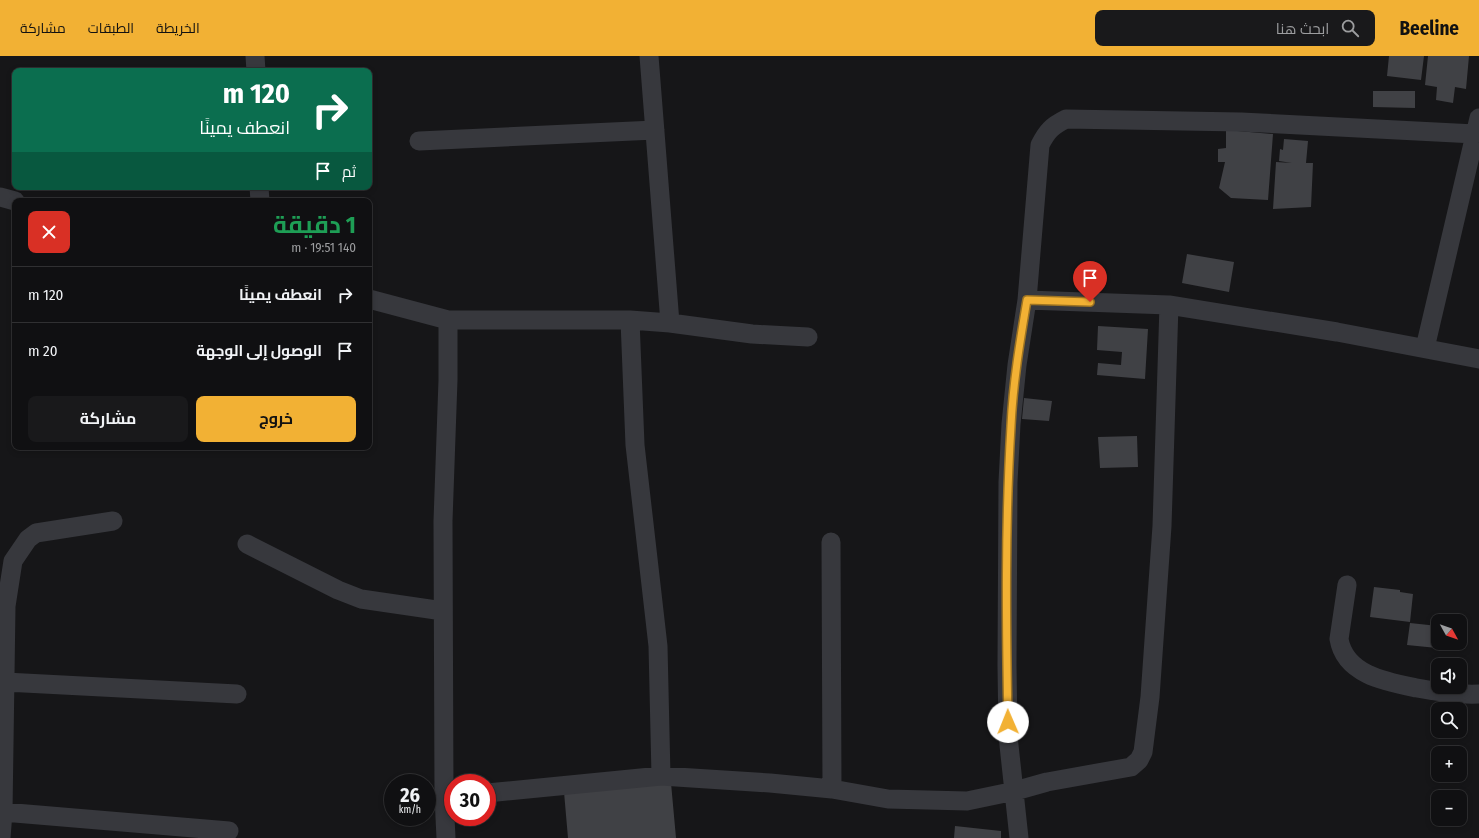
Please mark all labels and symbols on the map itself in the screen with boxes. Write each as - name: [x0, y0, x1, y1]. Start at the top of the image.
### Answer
- pin: [1073, 261, 1107, 302]
- north arrow: [1431, 614, 1467, 650]
- position arrow: [987, 701, 1029, 743]
- speed limit sign: 30: [444, 774, 496, 826]

